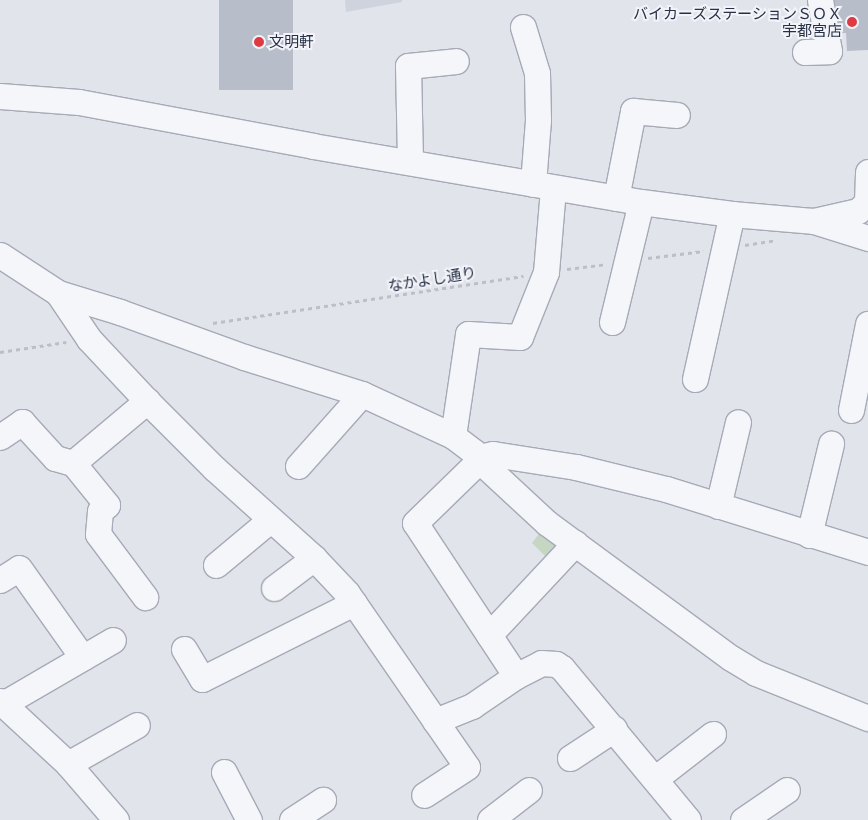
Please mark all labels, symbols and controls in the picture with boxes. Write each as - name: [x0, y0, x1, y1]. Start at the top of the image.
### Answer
- place label: バイカーズステーションＳＯＸ 宇都宮店: [632, 4, 842, 39]
- marker: バイカーズステーションＳＯＸ 宇都宮店: [846, 16, 858, 28]
- place label: 文明軒: [269, 33, 314, 51]
- marker: 文明軒: [253, 36, 265, 48]
- street label: なかよし通り: [386, 263, 478, 295]

